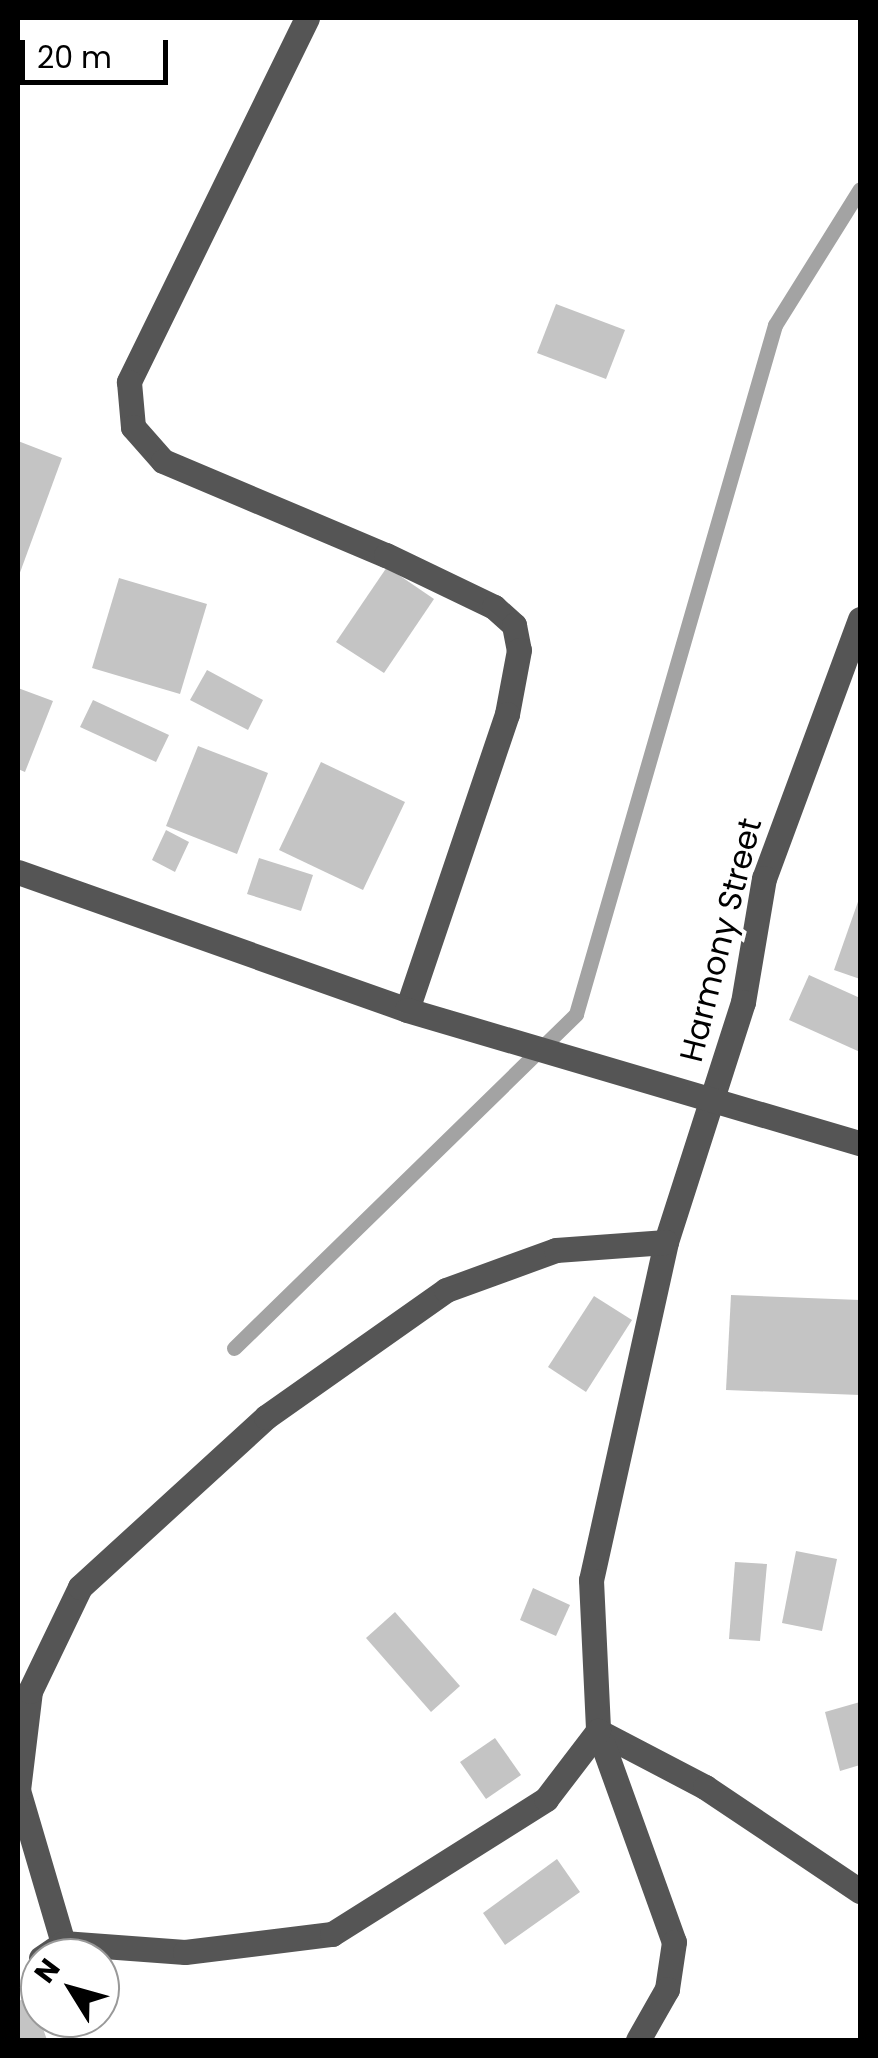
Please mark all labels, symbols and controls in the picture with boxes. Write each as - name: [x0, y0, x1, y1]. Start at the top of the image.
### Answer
- scale bar: [25, 20, 172, 82]
- text: 20 m: [37, 36, 112, 79]
- street label: Harmony Street: [672, 814, 770, 1066]
- north arrow: [20, 1938, 120, 2038]
- text: N: [25, 1951, 69, 1991]

